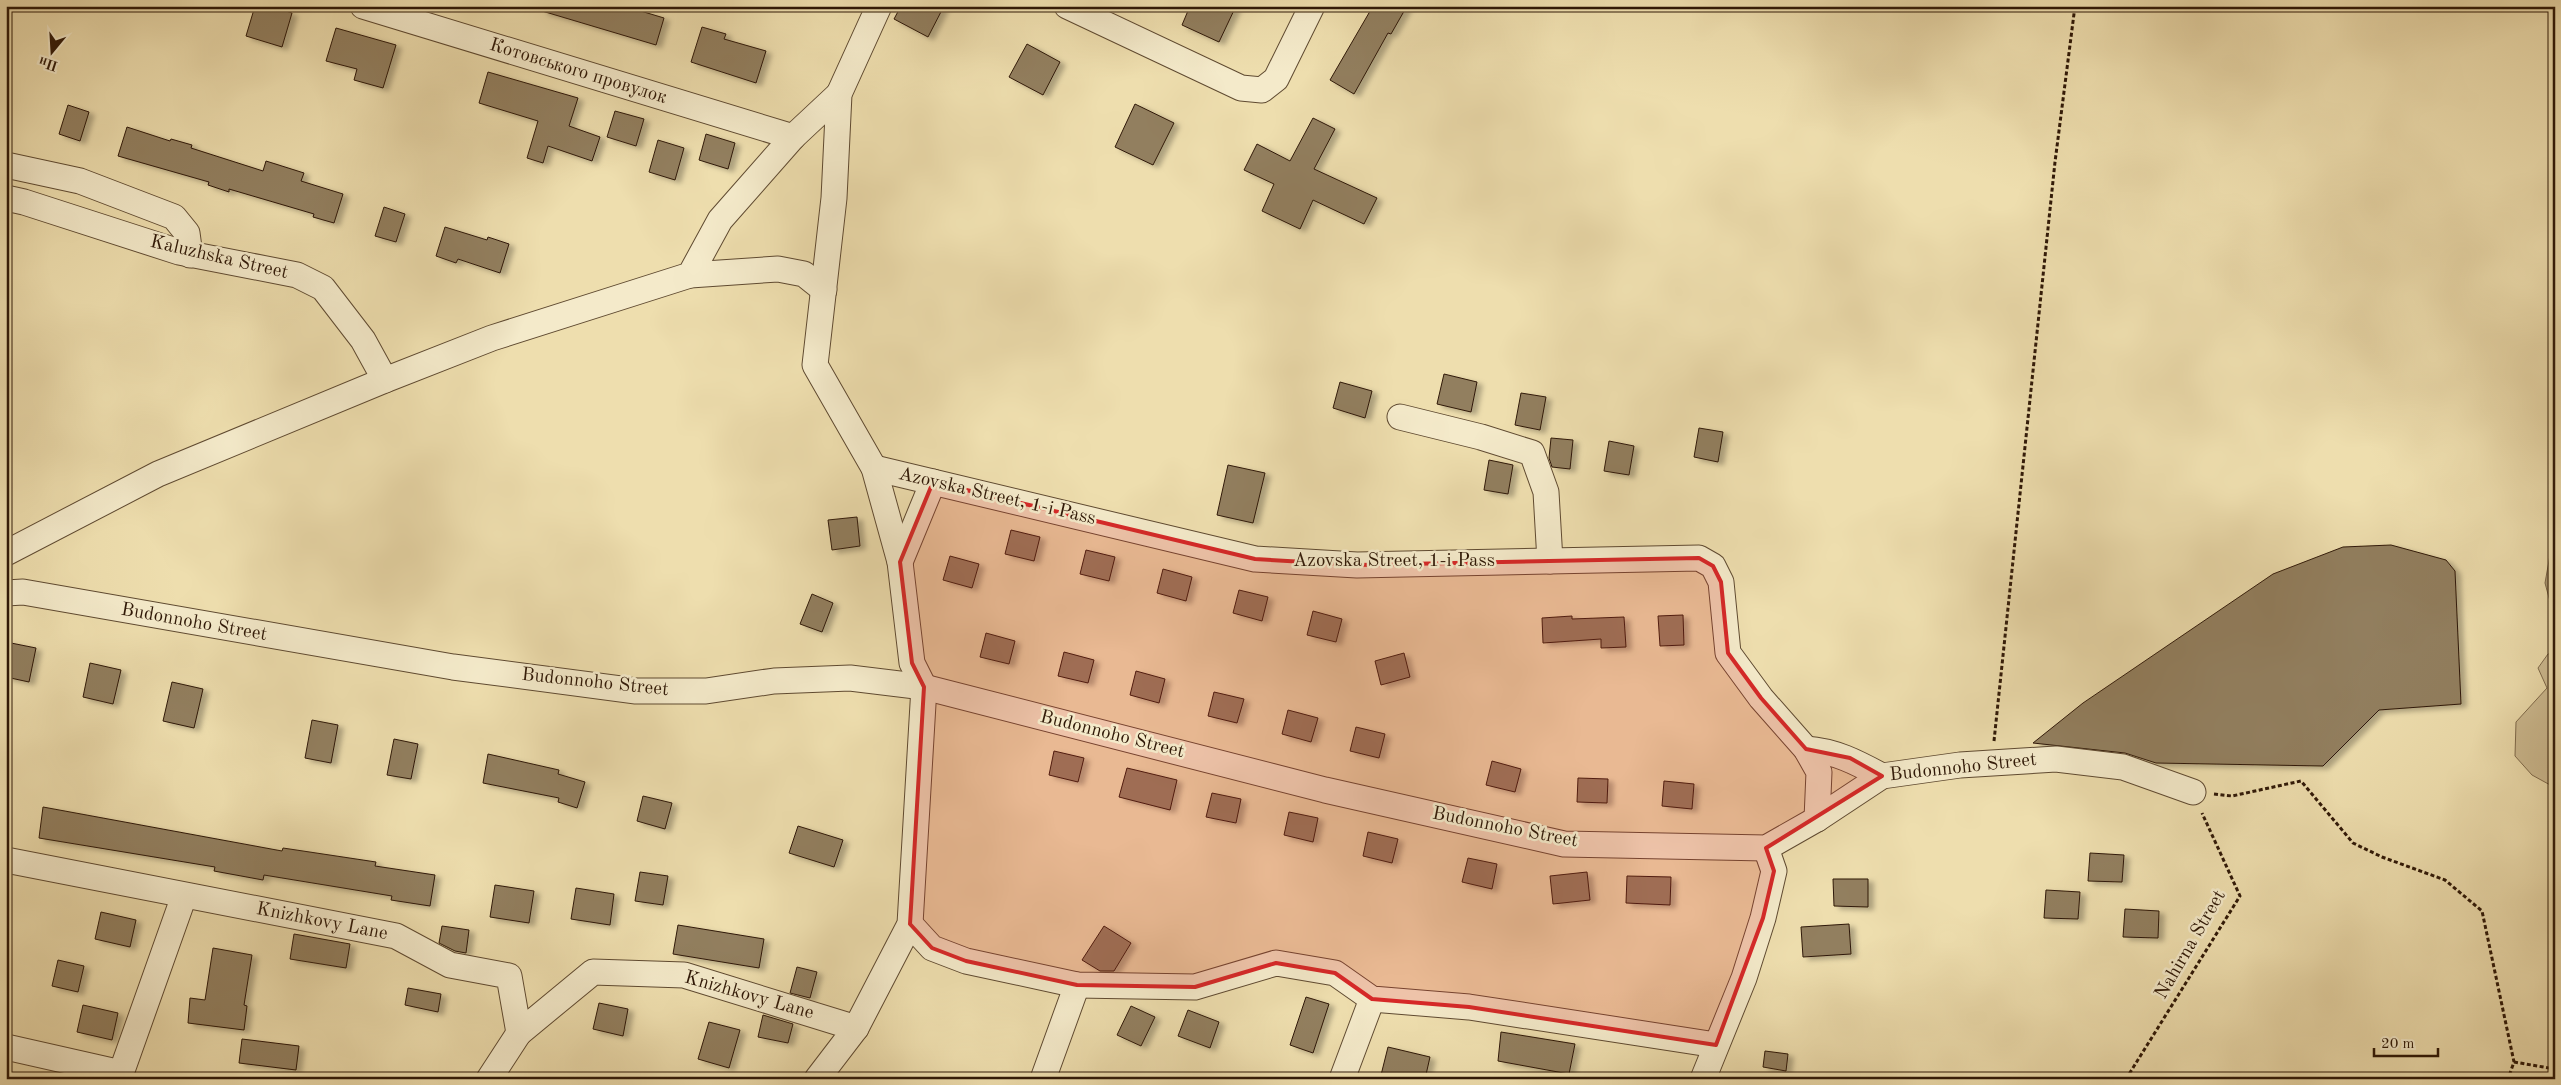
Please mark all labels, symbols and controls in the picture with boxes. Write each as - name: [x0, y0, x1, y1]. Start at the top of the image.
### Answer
- north arrow: [28, 28, 78, 78]
- street label: Котовського провулок: [487, 36, 669, 108]
- text: Пн: [37, 54, 60, 73]
- street label: Kaluzhska Street: [148, 233, 290, 283]
- street label: Azovska Street, 1-i Pass: [897, 465, 1097, 529]
- street label: Azovska Street, 1-i Pass: [1293, 552, 1495, 571]
- street label: Budonnoho Street: [119, 601, 269, 645]
- street label: Budonnoho Street: [520, 666, 670, 700]
- street label: Budonnoho Street: [1038, 708, 1186, 762]
- street label: Budonnoho Street: [1888, 751, 2038, 785]
- street label: Budonnoho Street: [1431, 805, 1579, 851]
- street label: Nahirna Street: [2152, 887, 2230, 1003]
- street label: Knizhkovy Lane: [255, 900, 389, 944]
- street label: Knizhkovy Lane: [682, 968, 816, 1024]
- scale bar: [2374, 1025, 2437, 1057]
- text: 20 m: [2381, 1037, 2415, 1052]

